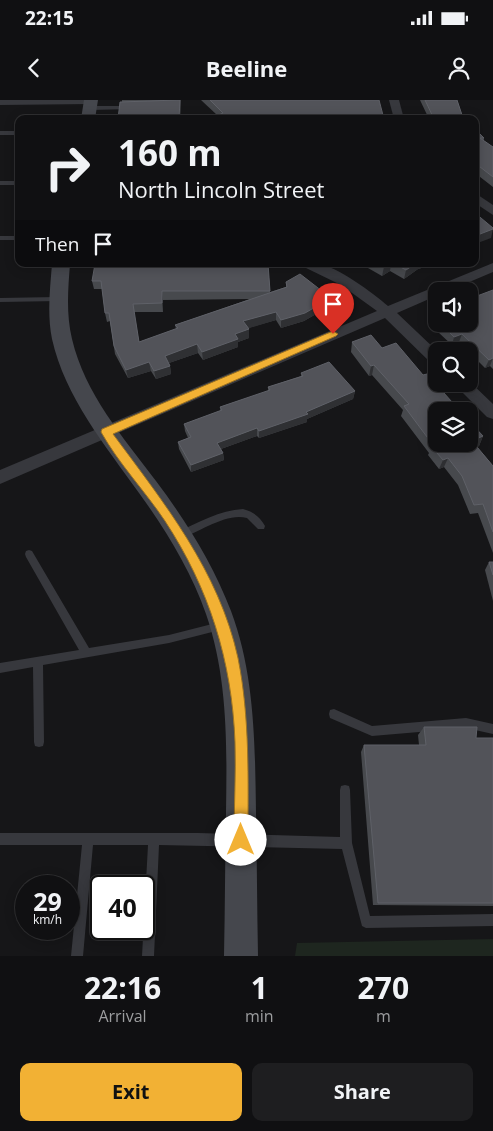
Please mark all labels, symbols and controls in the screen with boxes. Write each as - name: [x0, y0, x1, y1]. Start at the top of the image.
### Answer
- text: 22:15: [25, 5, 74, 31]
- text: Beeline: [206, 53, 287, 83]
- icon: back: [20, 54, 48, 82]
- icon: person: [445, 54, 473, 82]
- text: 160 m: [118, 129, 222, 176]
- icon: right: [35, 135, 100, 200]
- text: North Lincoln Street: [118, 174, 324, 204]
- icon: arrive: [89, 230, 117, 258]
- text: Then: [35, 231, 79, 257]
- map controls: [428, 282, 478, 452]
- button: sound: [428, 282, 478, 332]
- pin: [312, 283, 354, 334]
- icon: arrive: [319, 290, 347, 318]
- button: search: [428, 342, 478, 392]
- button: layers: [428, 402, 478, 452]
- position arrow: [214, 813, 266, 865]
- speed limit sign: 40: [90, 875, 155, 940]
- text: 29: [33, 884, 62, 918]
- text: km/h: [33, 911, 62, 928]
- text: 22:16: [84, 967, 161, 1008]
- text: 1: [251, 967, 268, 1008]
- text: 270: [358, 967, 409, 1008]
- text: Arrival: [98, 1005, 147, 1027]
- text: min: [245, 1005, 274, 1027]
- text: m: [376, 1005, 391, 1027]
- button: Exit: [20, 1063, 242, 1121]
- button: Share: [252, 1063, 473, 1121]

